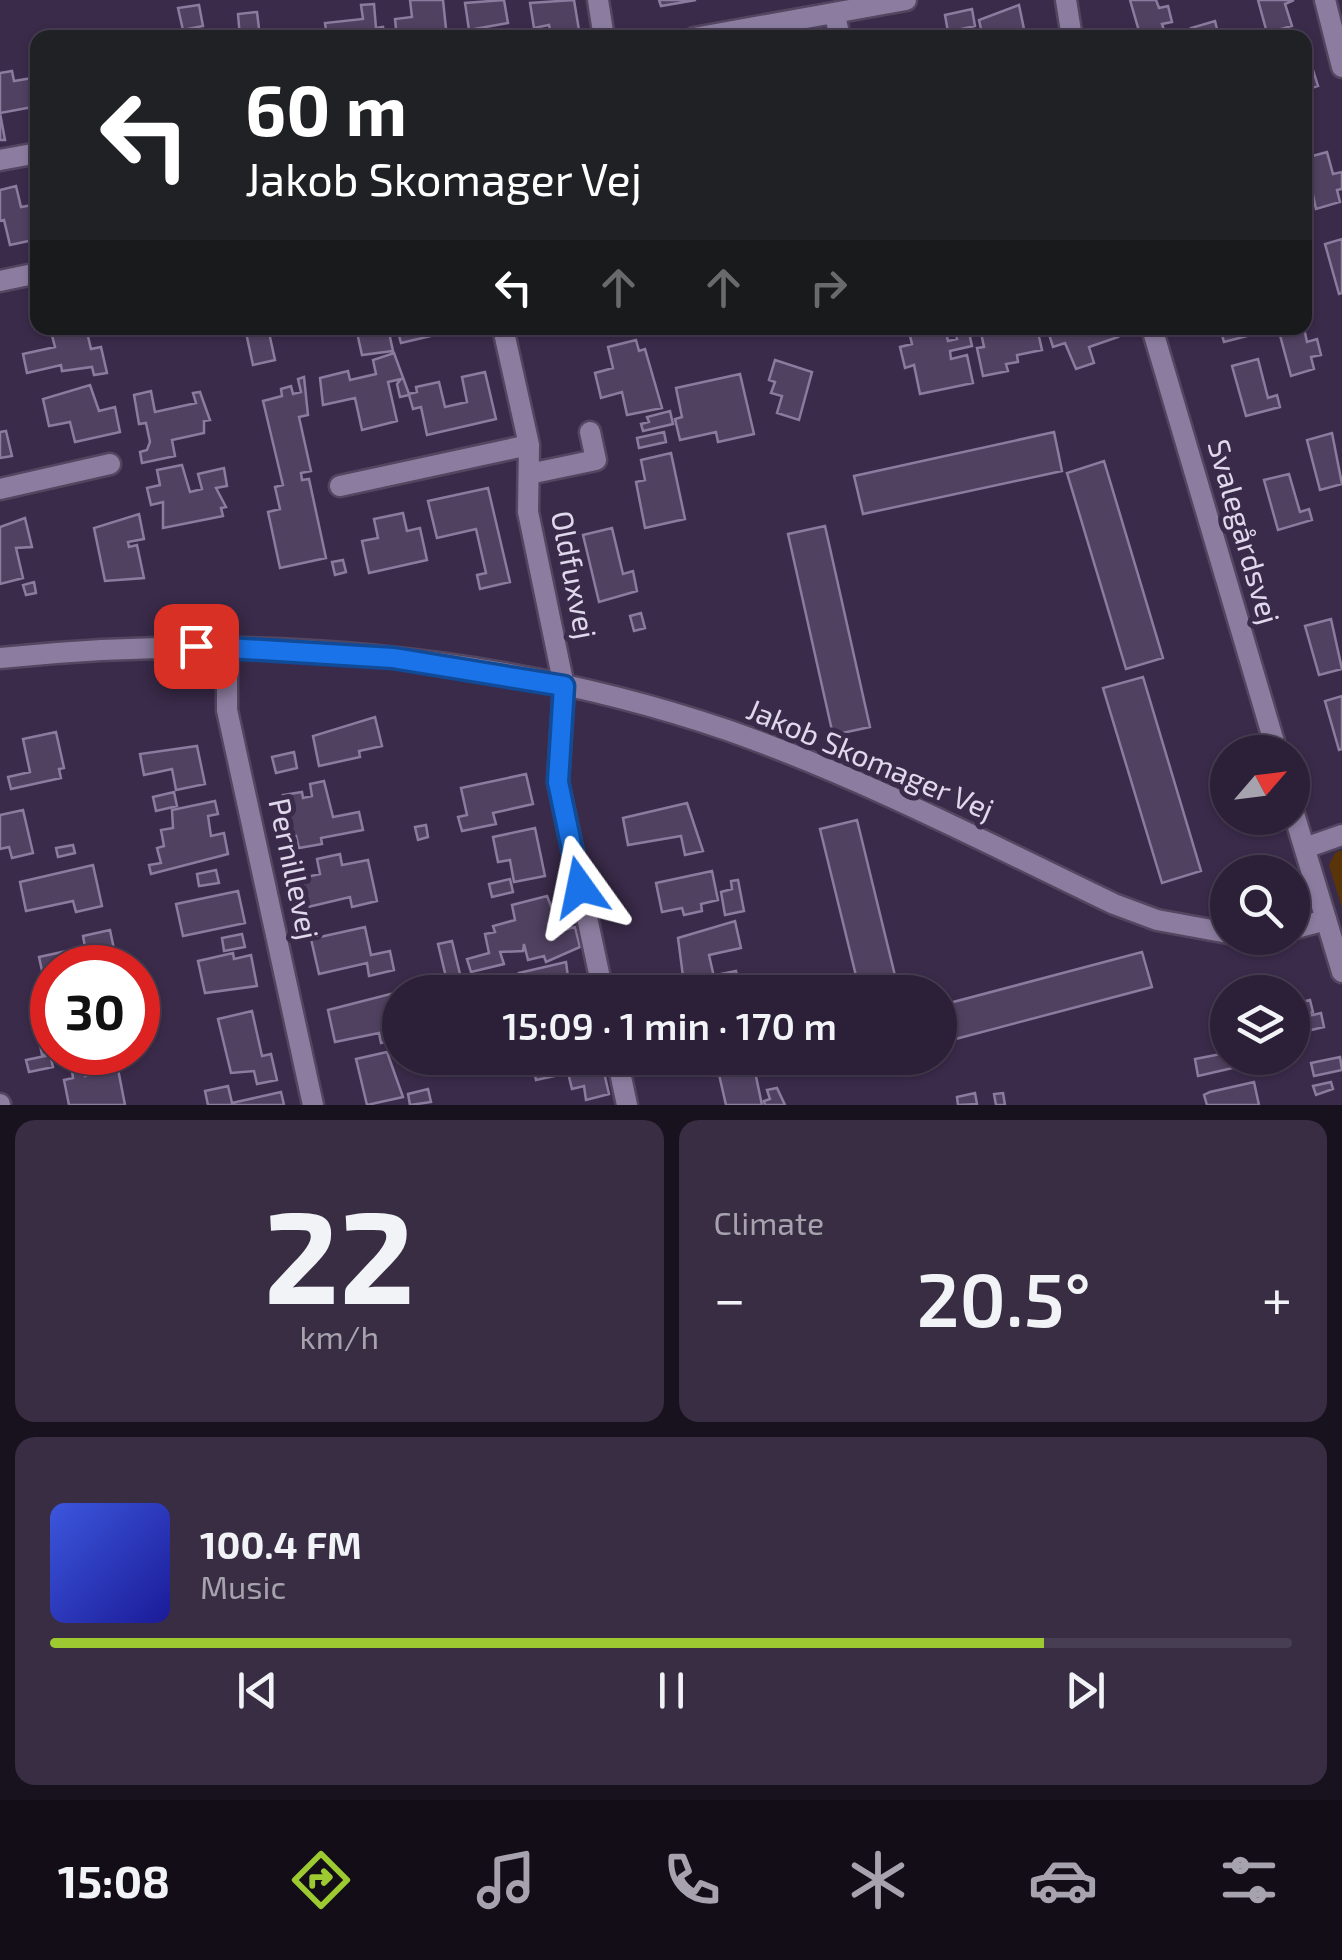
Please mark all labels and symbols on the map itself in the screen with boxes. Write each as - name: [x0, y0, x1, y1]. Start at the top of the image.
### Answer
- street label: Svalegårdsvej: [1201, 435, 1288, 628]
- street label: Oldfuxvej: [545, 507, 605, 642]
- pin: [154, 604, 239, 689]
- street label: Jakob Skomager Vej: [742, 690, 1000, 826]
- north arrow: [1210, 735, 1310, 835]
- street label: Pernillevej: [262, 795, 328, 943]
- position arrow: [528, 835, 632, 939]
- speed limit sign: 30: [30, 945, 160, 1075]

